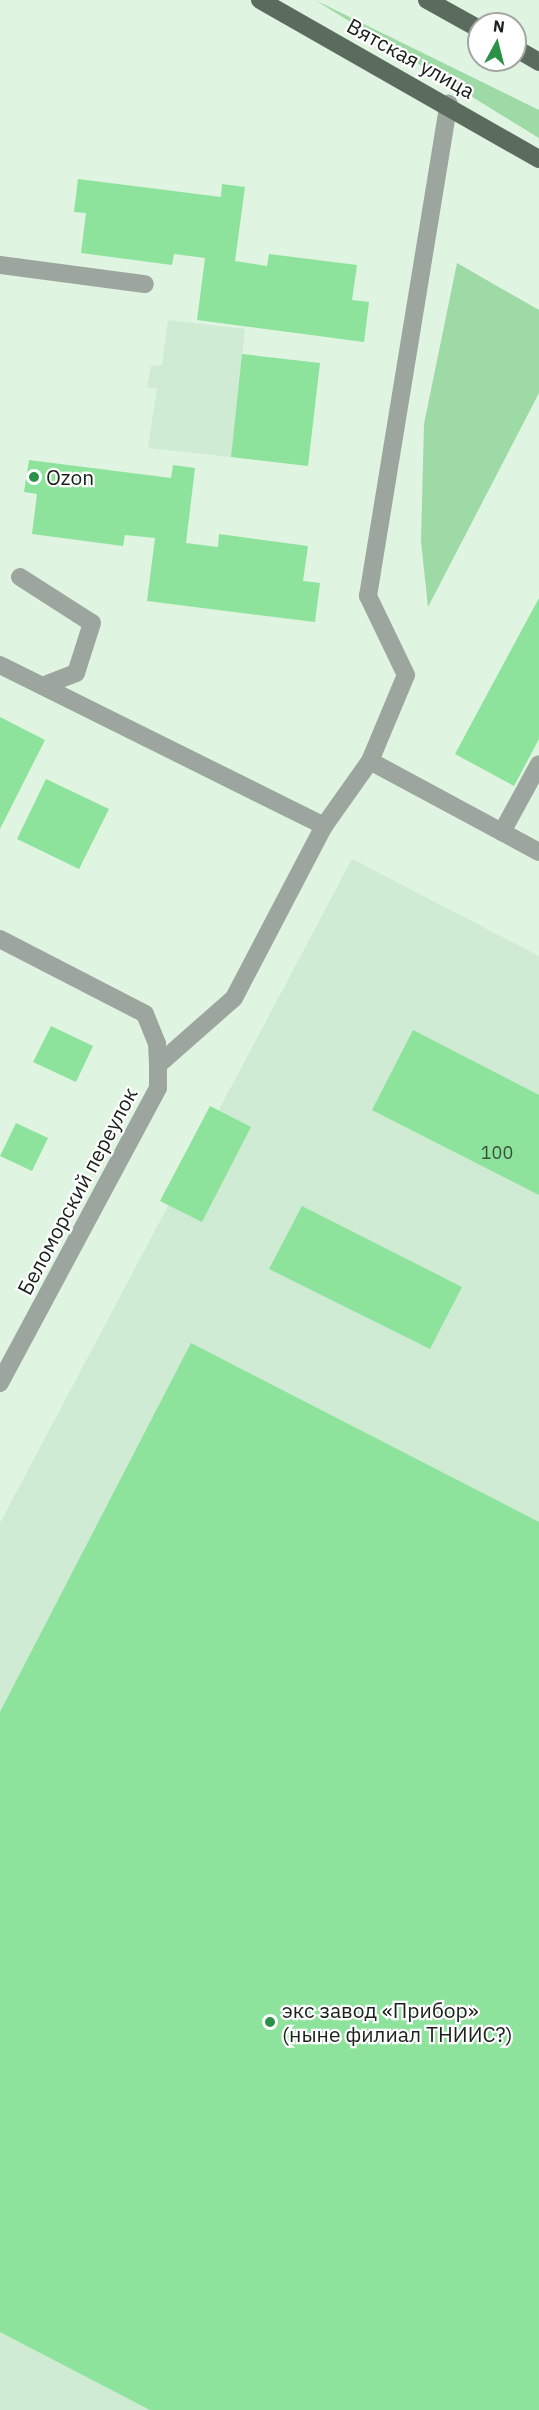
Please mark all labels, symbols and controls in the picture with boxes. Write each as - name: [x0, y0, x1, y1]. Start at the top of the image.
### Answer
- north arrow: [467, 12, 527, 72]
- street label: Вятская улица: [343, 13, 479, 103]
- text: N: [492, 15, 506, 37]
- place label: Ozon: [46, 464, 94, 490]
- marker: Ozon: [27, 470, 41, 484]
- street label: Беломорский переулок: [12, 1083, 142, 1299]
- house number: 100: [481, 1142, 513, 1164]
- place label: экс завод «Прибор» (ныне филиал ТНИИС?): [282, 1997, 513, 2047]
- marker: экс завод «Прибор» (ныне филиал ТНИИС?): [263, 2015, 277, 2029]

